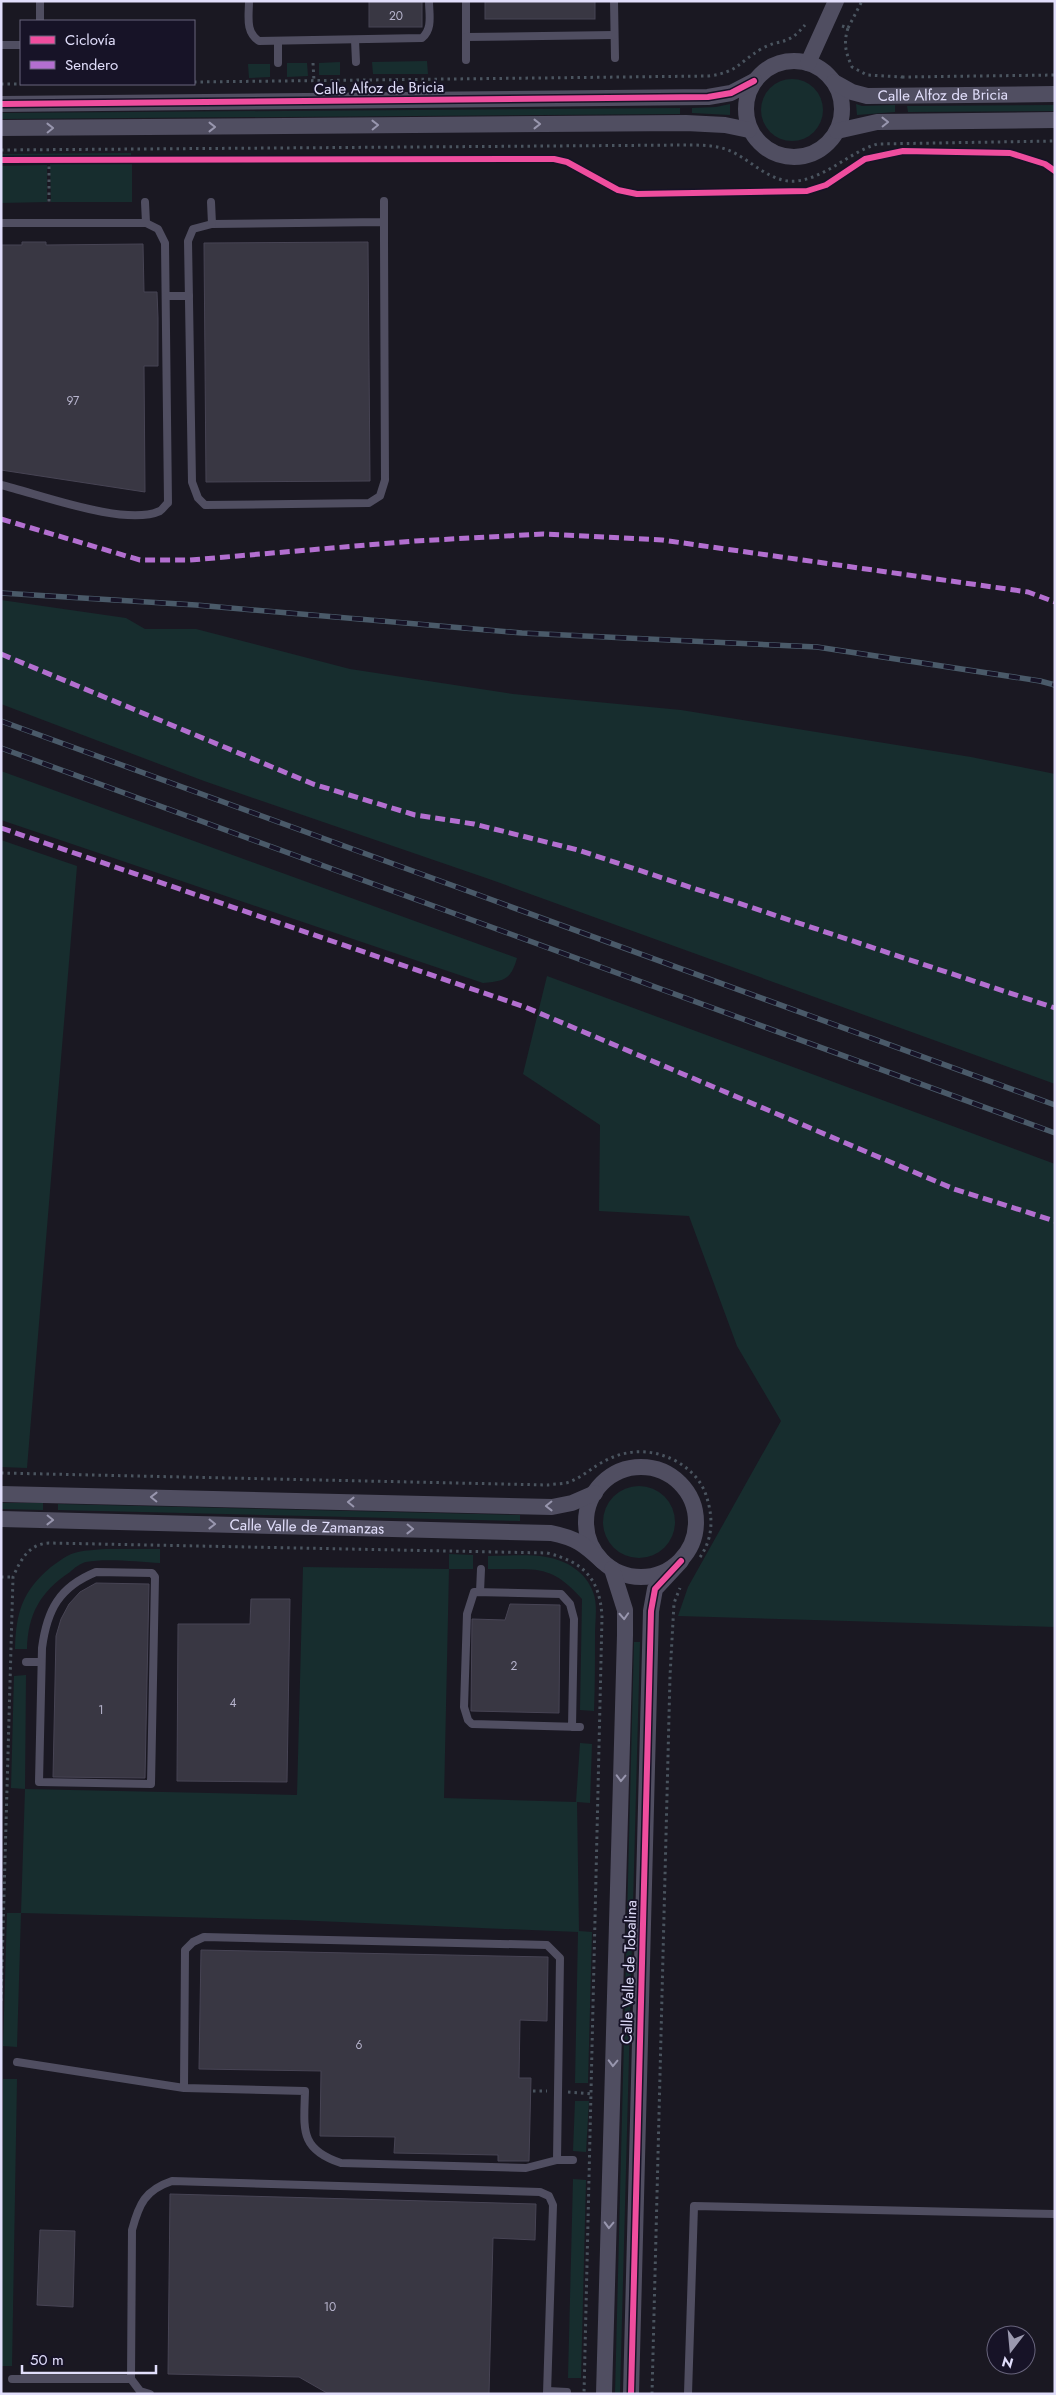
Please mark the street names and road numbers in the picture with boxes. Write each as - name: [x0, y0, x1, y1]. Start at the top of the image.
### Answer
- street label: Calle Alfoz de Bricia: [314, 76, 444, 100]
- street label: Calle Alfoz de Bricia: [878, 84, 1008, 107]
- street label: Calle Valle de Zamanzas: [229, 1514, 384, 1540]
- street label: Calle Valle de Tobalina: [615, 1900, 643, 2044]

